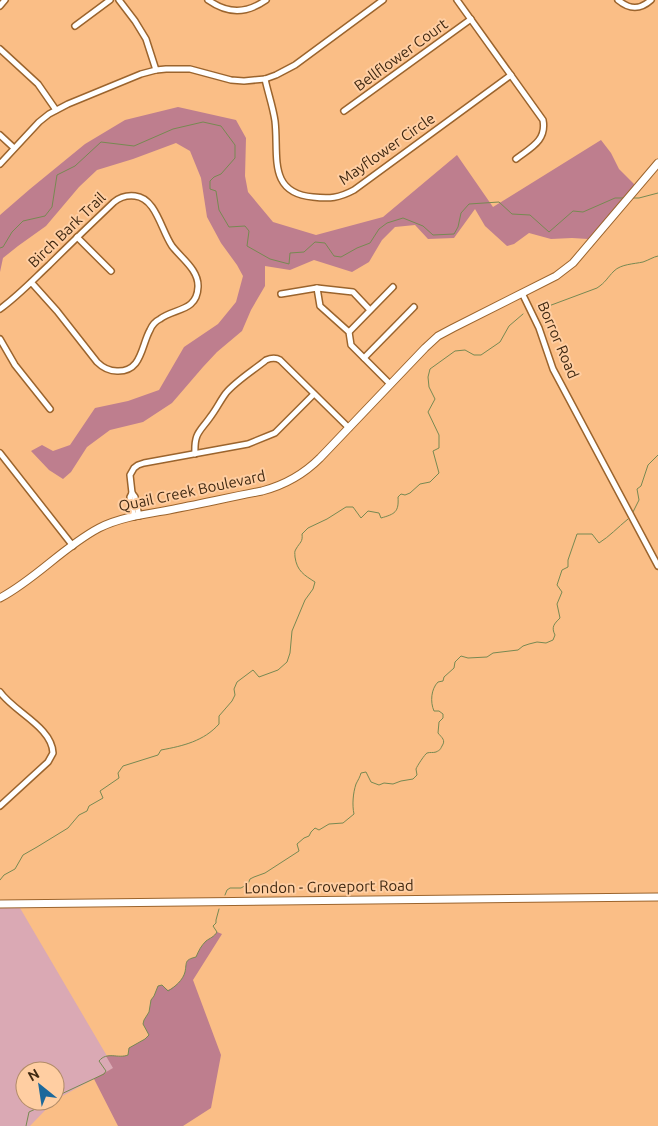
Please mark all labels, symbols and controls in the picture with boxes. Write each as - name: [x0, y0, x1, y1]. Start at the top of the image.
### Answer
- street label: Bellflower Court: [351, 15, 451, 94]
- street label: Mayflower Circle: [336, 109, 438, 188]
- street label: Birch Bark Trail: [25, 189, 109, 271]
- street label: Borror Road: [535, 299, 582, 381]
- street label: Quail Creek Boulevard: [117, 467, 267, 514]
- street label: London - Groveport Road: [244, 877, 414, 896]
- north arrow: [15, 1061, 65, 1111]
- text: N: [25, 1065, 42, 1084]

